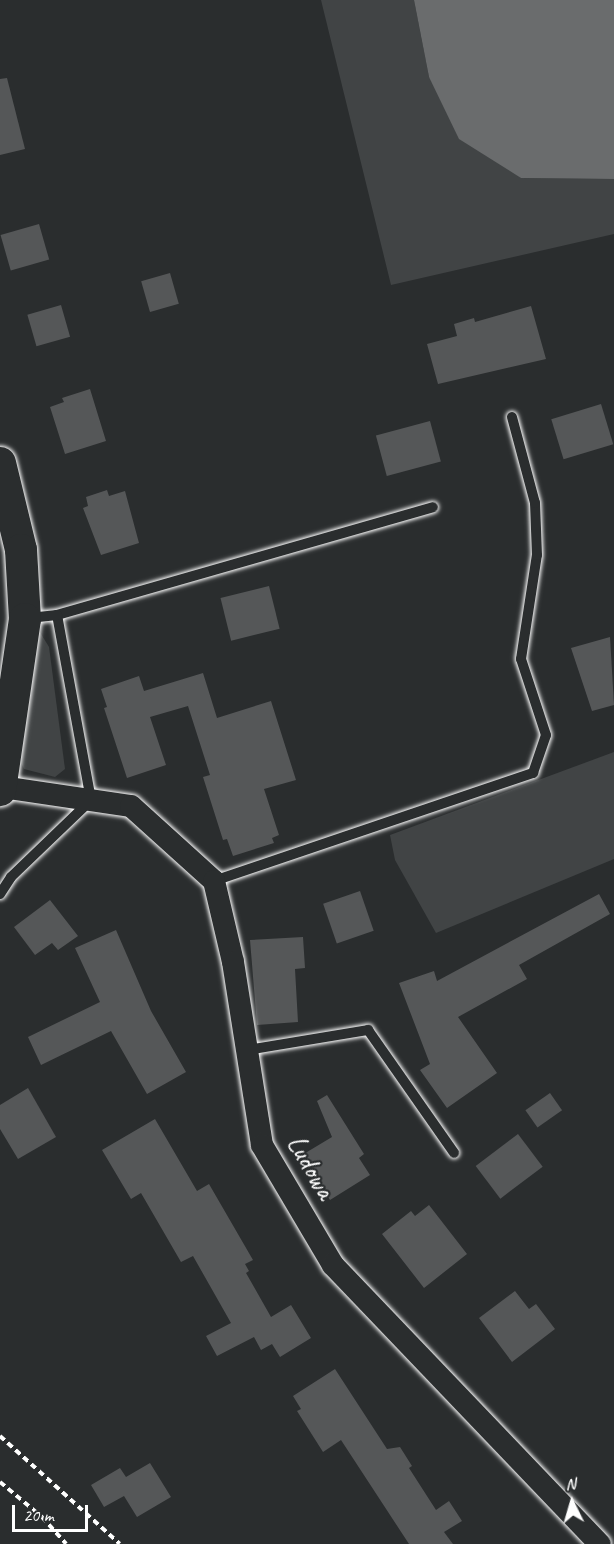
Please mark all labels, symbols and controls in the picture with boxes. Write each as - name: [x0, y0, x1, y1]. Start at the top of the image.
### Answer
- street label: Ludowa: [279, 1129, 343, 1205]
- north arrow: [542, 1472, 602, 1532]
- text: N: [565, 1474, 576, 1494]
- scale bar: [15, 1493, 92, 1531]
- text: 20 m: [23, 1504, 54, 1526]

